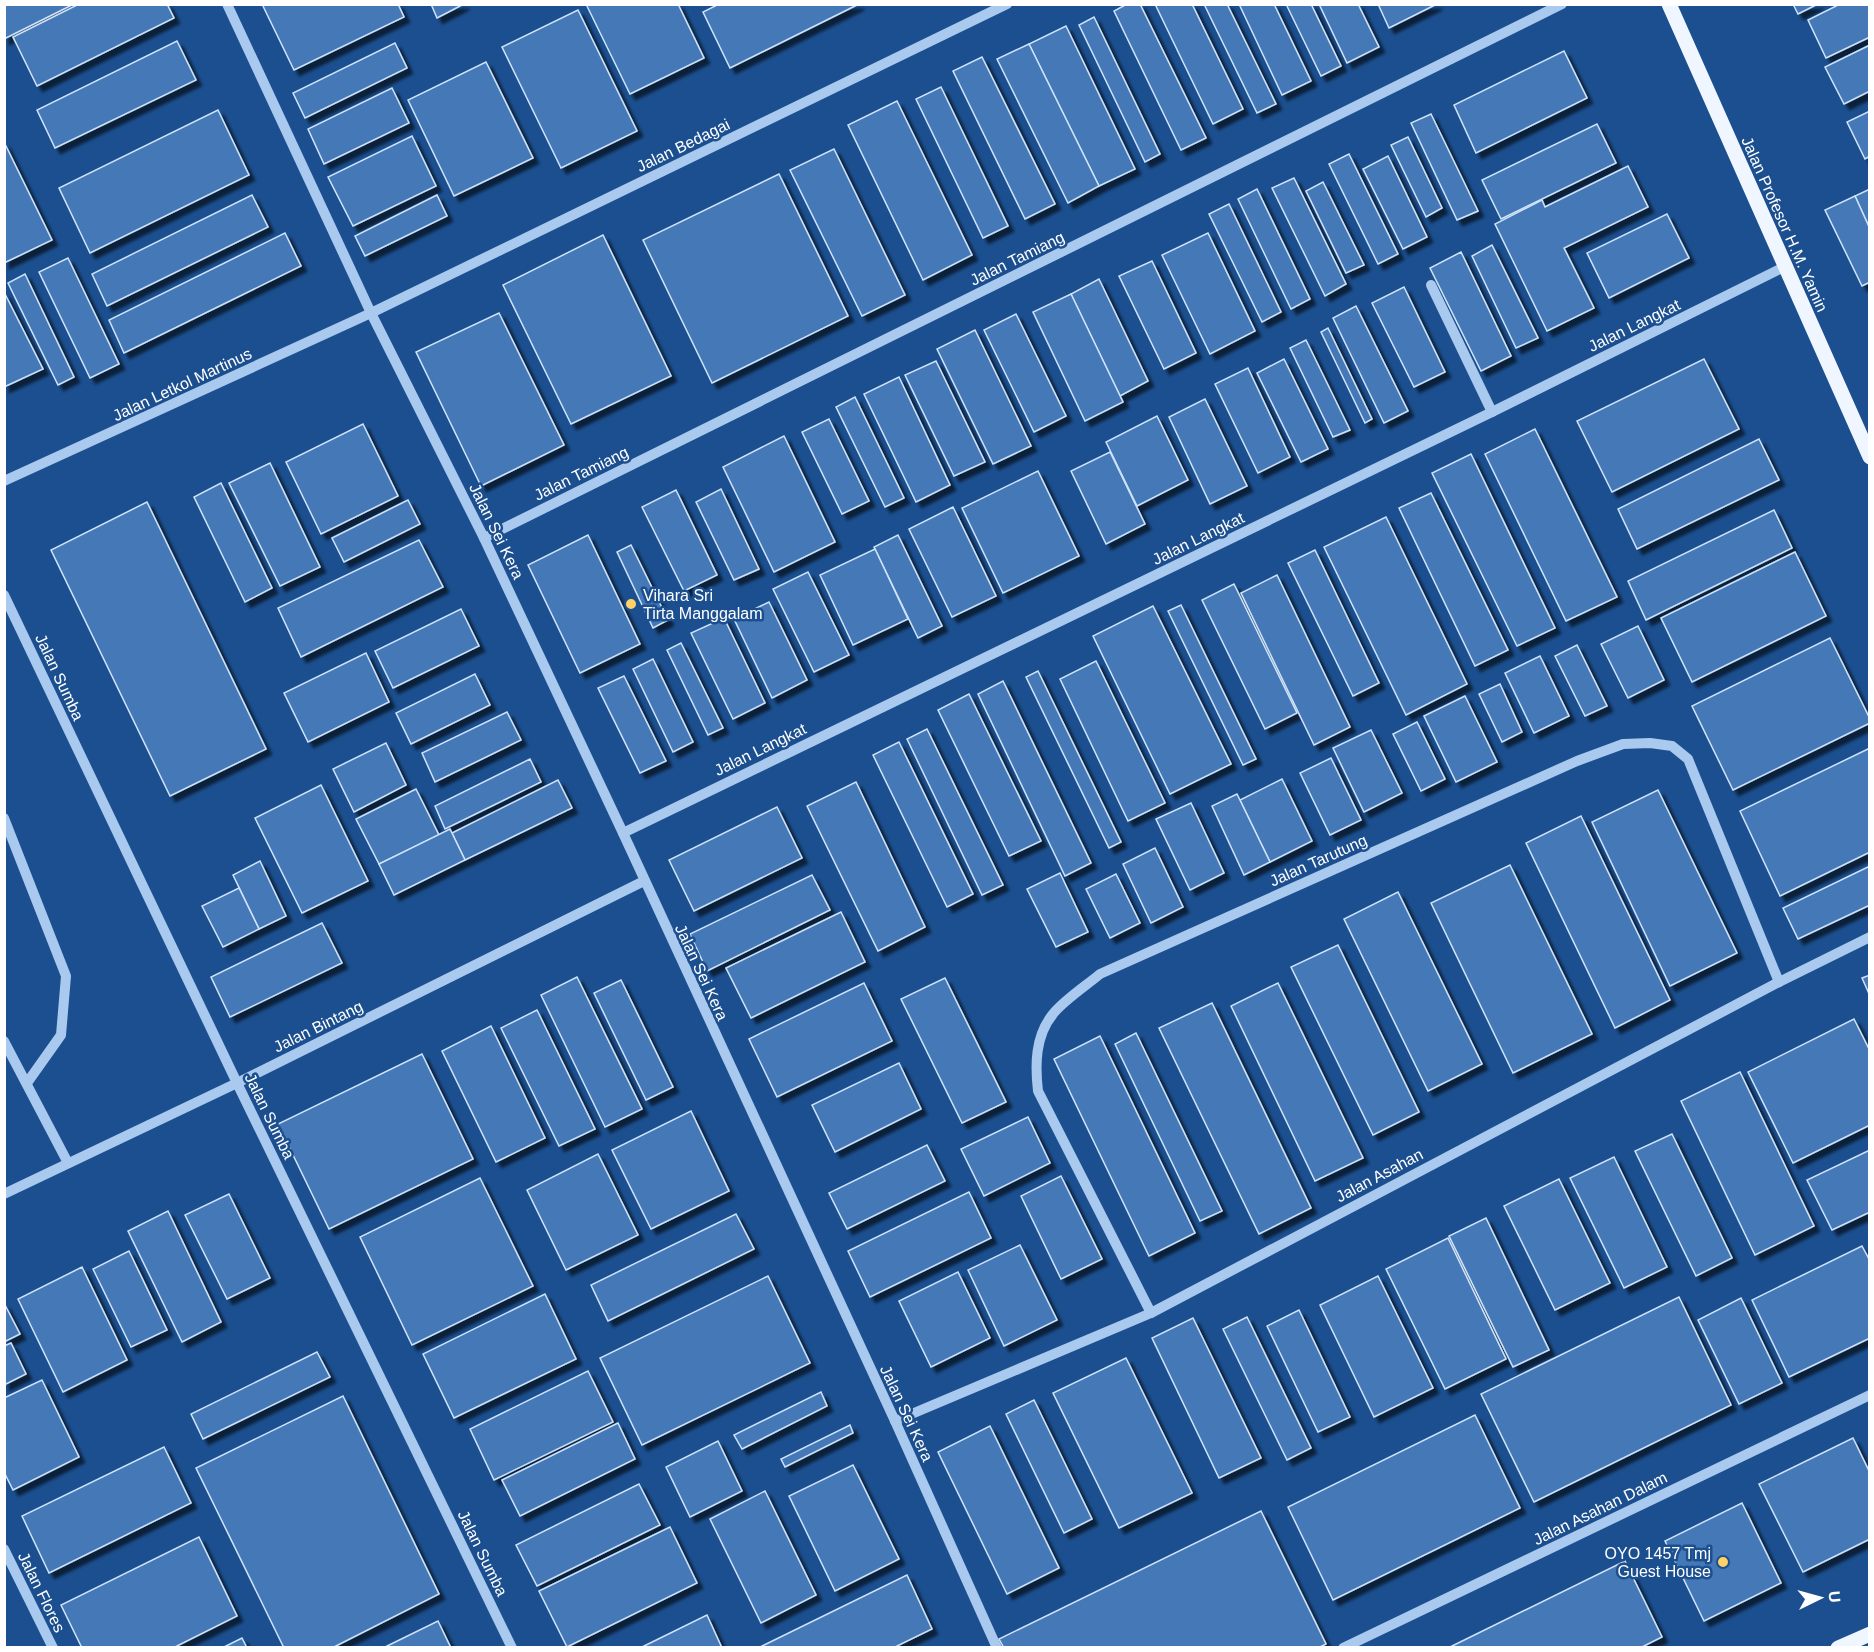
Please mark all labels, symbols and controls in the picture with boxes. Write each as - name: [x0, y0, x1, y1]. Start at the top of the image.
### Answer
- street label: Jalan Bedagai: [634, 116, 733, 175]
- street label: Jalan Profesor H.M. Yamin: [1738, 134, 1831, 314]
- street label: Jalan Tamiang: [967, 228, 1067, 289]
- street label: Jalan Langkat: [1586, 296, 1683, 355]
- street label: Jalan Letkol Martinus: [110, 345, 254, 424]
- street label: Jalan Tamiang: [531, 443, 631, 504]
- street label: Jalan Sei Kera: [466, 481, 527, 582]
- street label: Jalan Langkat: [1150, 509, 1247, 568]
- place label: Vihara Sri Tirta Manggalam: [643, 587, 762, 622]
- marker: Vihara Sri Tirta Manggalam: [624, 597, 638, 611]
- street label: Jalan Sumba: [32, 631, 87, 723]
- street label: Jalan Langkat: [712, 720, 809, 779]
- street label: Jalan Tarutung: [1267, 831, 1369, 890]
- street label: Jalan Sei Kera: [672, 921, 731, 1023]
- street label: Jalan Bintang: [271, 998, 366, 1055]
- street label: Jalan Sumba: [241, 1071, 298, 1162]
- street label: Jalan Asahan: [1333, 1145, 1426, 1205]
- street label: Jalan Sei Kera: [877, 1362, 936, 1464]
- street label: Jalan Asahan Dalam: [1531, 1469, 1670, 1548]
- street label: Jalan Sumba: [454, 1508, 511, 1599]
- place label: OYO 1457 Tmj Guest House: [1605, 1545, 1711, 1580]
- street label: Jalan Flores: [15, 1549, 68, 1635]
- marker: OYO 1457 Tmj Guest House: [1716, 1555, 1730, 1569]
- north arrow: [1790, 1568, 1850, 1628]
- text: U: [1825, 1590, 1843, 1603]

